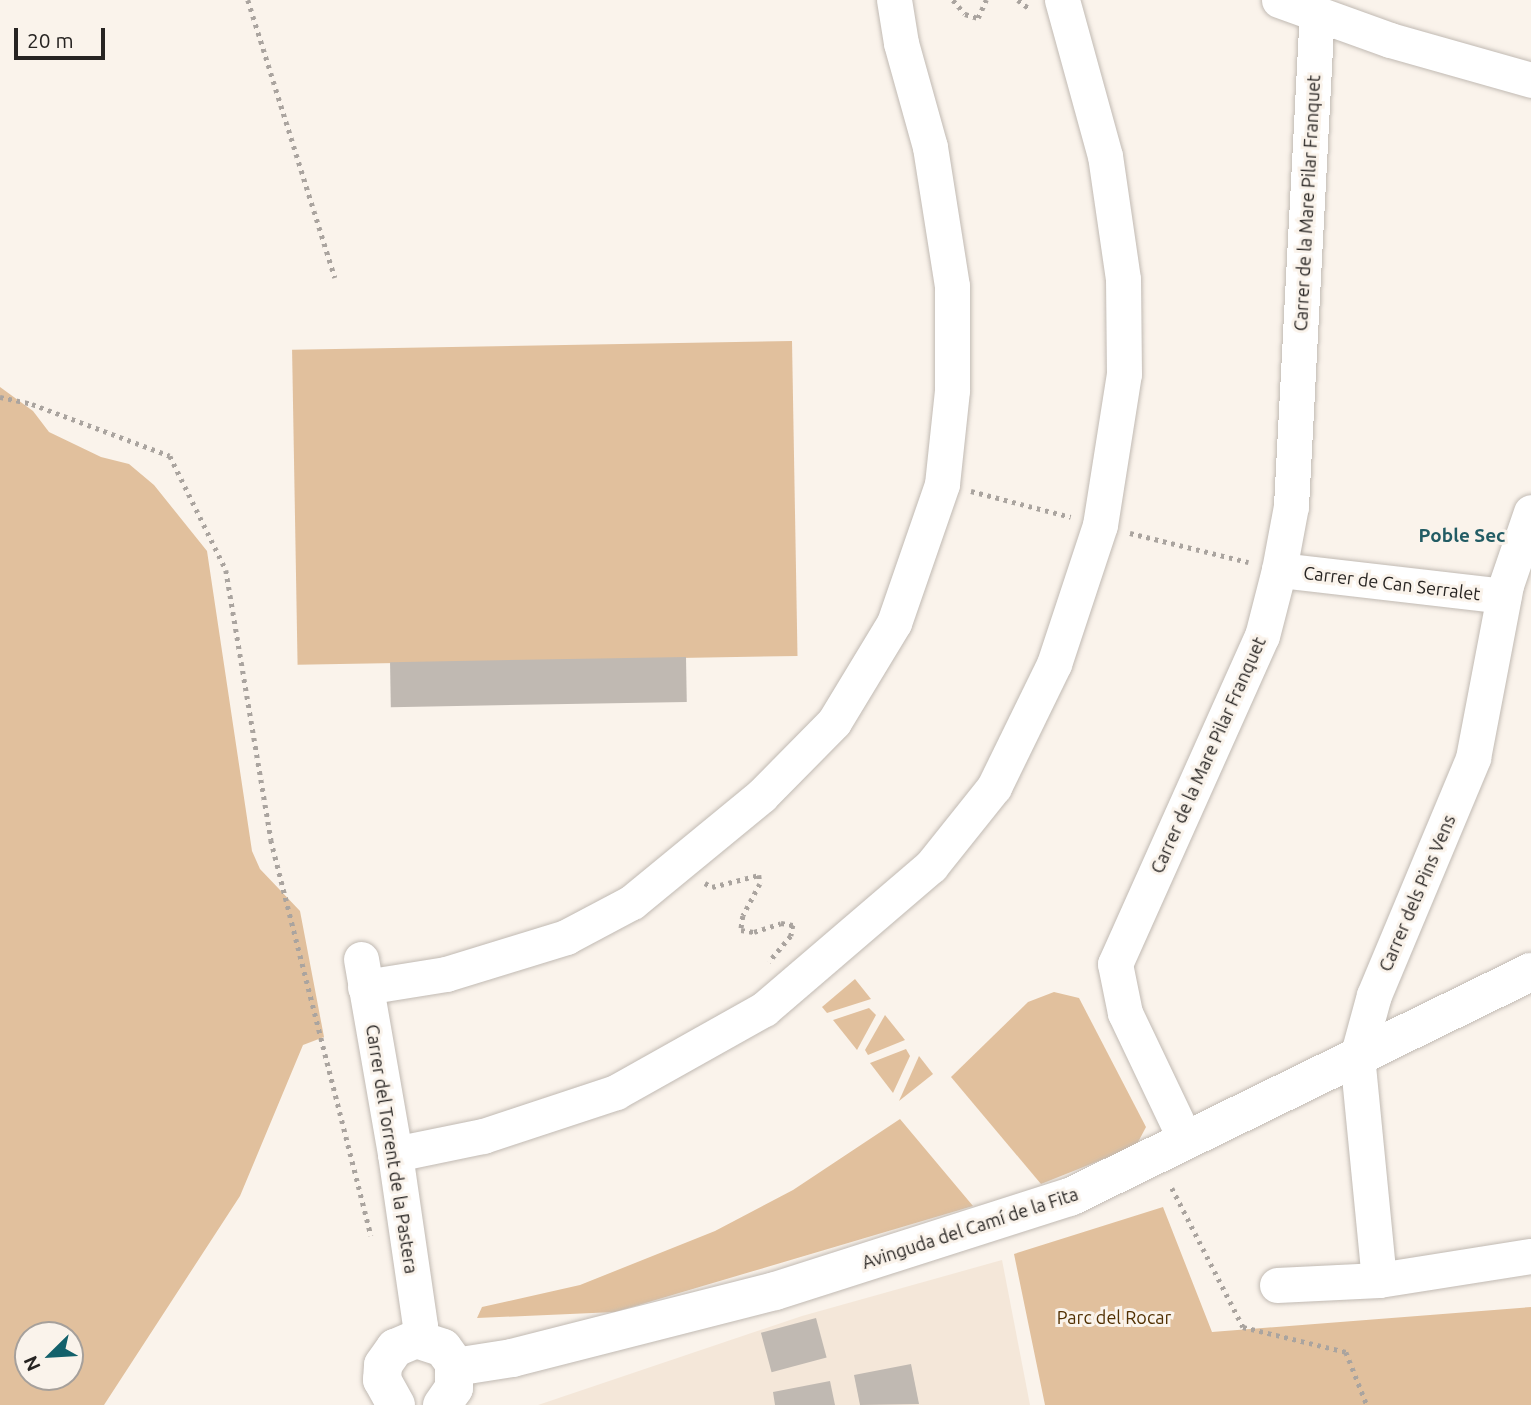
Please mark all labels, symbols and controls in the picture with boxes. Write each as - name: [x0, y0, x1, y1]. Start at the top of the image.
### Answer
- scale bar: [18, 14, 108, 58]
- text: 20 m: [27, 28, 74, 52]
- street label: Carrer de la Mare Pilar Franquet: [1289, 74, 1325, 332]
- district label: Poble Sec: [1419, 525, 1505, 547]
- street label: Carrer de Can Serralet: [1302, 561, 1482, 605]
- street label: Carrer de la Mare Pilar Franquet: [1146, 633, 1270, 877]
- street label: Carrer dels Pins Vens: [1374, 811, 1460, 975]
- street label: Carrer del Torrent de la Pastera: [362, 1023, 422, 1275]
- street label: Avinguda del Camí de la Fita: [859, 1183, 1081, 1273]
- park label: Parc del Rocar: [1057, 1306, 1171, 1328]
- north arrow: [14, 1321, 84, 1391]
- text: N: [19, 1353, 45, 1375]

